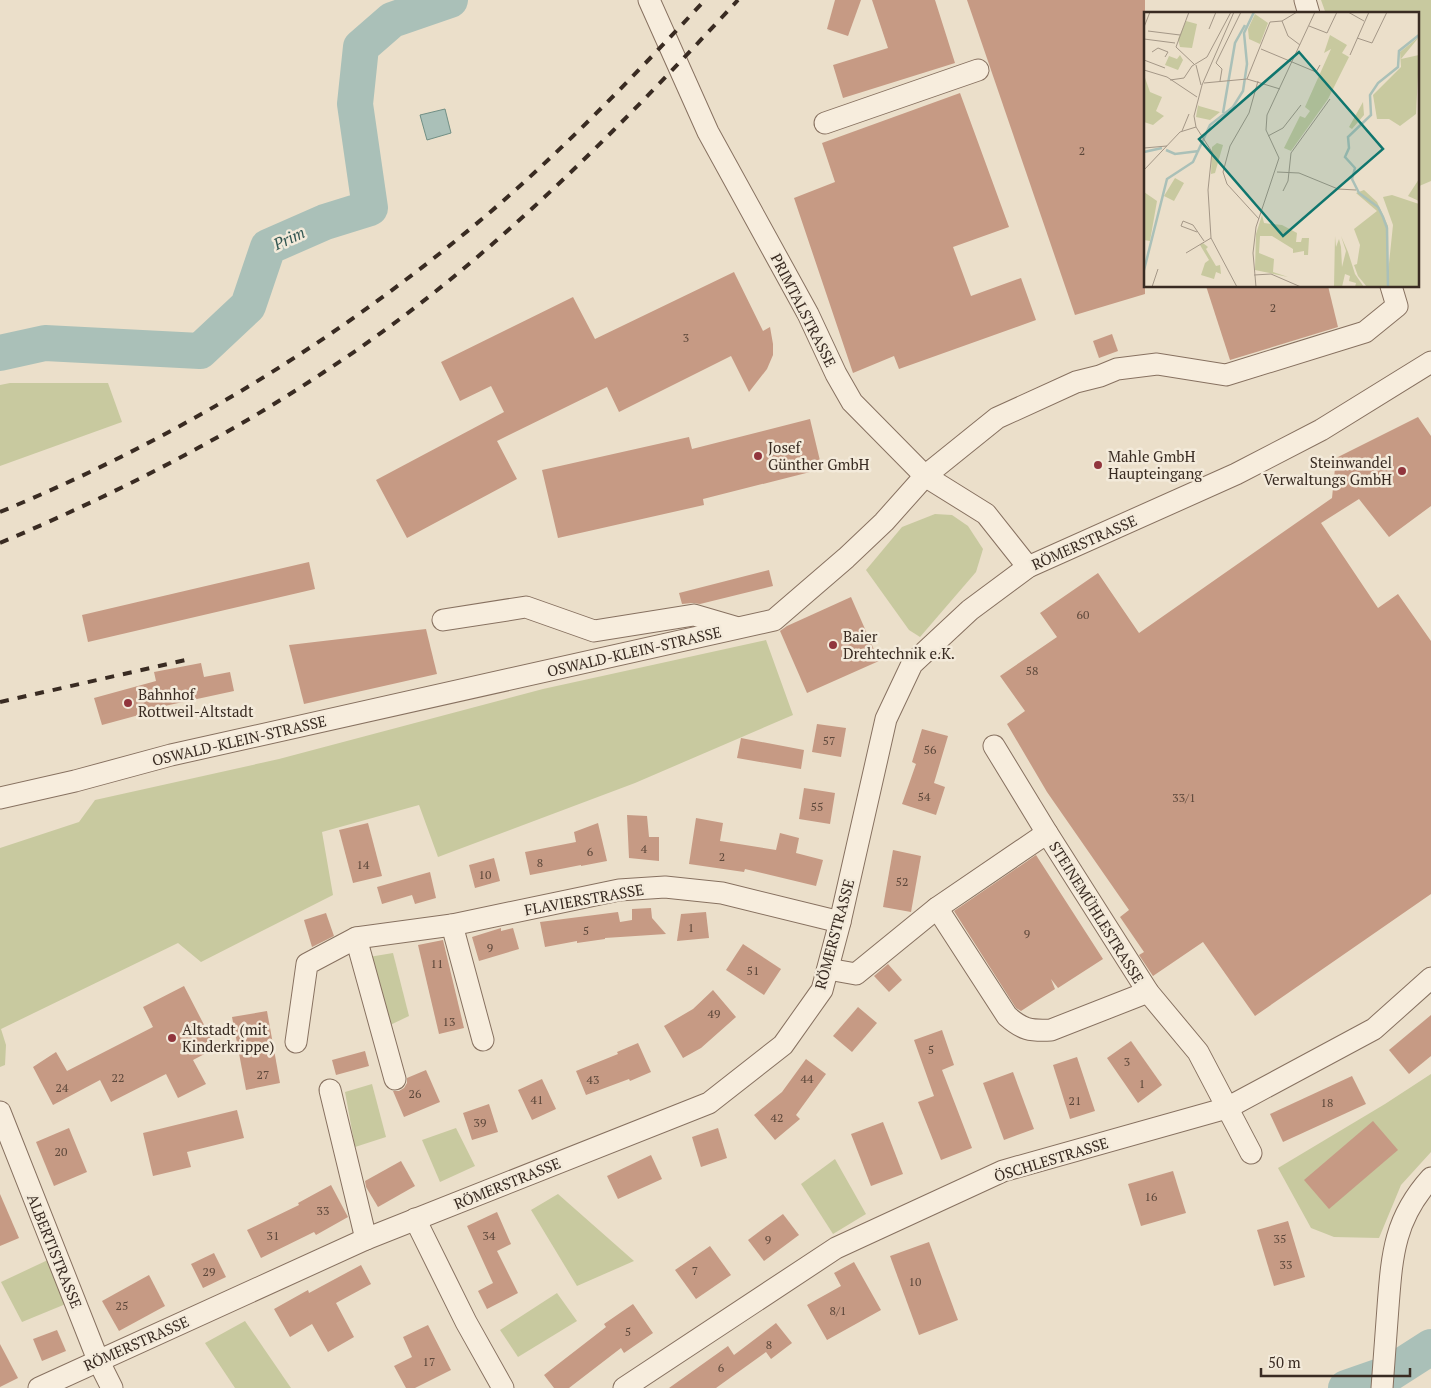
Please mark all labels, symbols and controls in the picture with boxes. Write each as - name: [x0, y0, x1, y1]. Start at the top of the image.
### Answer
- inset map: [1144, 12, 1418, 288]
- house number: 2: [1079, 143, 1085, 158]
- water label: Prim: [269, 221, 309, 255]
- street label: PRIMTALSTRASSE: [767, 250, 841, 370]
- house number: 2: [1270, 300, 1276, 315]
- house number: 3: [683, 330, 689, 345]
- place label: Josef Günther GmbH: [768, 437, 870, 474]
- place label: Mahle GmbH Haupteingang: [1108, 446, 1203, 483]
- marker: Josef Günther GmbH: [752, 450, 764, 462]
- place label: Steinwandel Verwaltungs GmbH: [1263, 452, 1392, 489]
- marker: Mahle GmbH Haupteingang: [1092, 459, 1104, 471]
- marker: Steinwandel Verwaltungs GmbH: [1396, 465, 1408, 477]
- street label: RÖMERSTRASSE: [1028, 510, 1140, 574]
- house number: 60: [1077, 607, 1089, 622]
- street label: OSWALD-KLEIN-STRASSE: [545, 621, 723, 681]
- place label: Baier Drehtechnik e.K.: [843, 626, 955, 663]
- marker: Baier Drehtechnik e.K.: [827, 639, 839, 651]
- house number: 58: [1026, 663, 1038, 678]
- place label: Bahnhof Rottweil-Altstadt: [138, 684, 254, 721]
- marker: Bahnhof Rottweil-Altstadt: [122, 697, 134, 709]
- street label: OSWALD-KLEIN-STRASSE: [150, 710, 328, 770]
- house number: 57: [823, 733, 835, 748]
- house number: 56: [924, 742, 937, 757]
- house number: 54: [918, 789, 931, 804]
- house number: 33/1: [1172, 790, 1196, 805]
- house number: 55: [811, 799, 823, 814]
- street label: STEINEMÜHLESTRASSE: [1045, 837, 1149, 987]
- house number: 4: [641, 841, 648, 856]
- house number: 6: [587, 844, 594, 859]
- house number: 2: [719, 849, 725, 864]
- house number: 8: [537, 855, 543, 870]
- house number: 14: [357, 857, 370, 872]
- house number: 10: [479, 867, 491, 882]
- house number: 52: [896, 874, 908, 889]
- street label: RÖMERSTRASSE: [810, 877, 858, 991]
- street label: FLAVIERSTRASSE: [523, 879, 645, 919]
- house number: 1: [688, 920, 694, 935]
- house number: 5: [583, 923, 589, 938]
- house number: 9: [1024, 926, 1030, 941]
- house number: 9: [487, 940, 493, 955]
- house number: 11: [431, 956, 443, 971]
- house number: 51: [747, 963, 759, 978]
- house number: 49: [708, 1006, 720, 1021]
- house number: 13: [443, 1014, 455, 1029]
- place label: Altstadt (mit Kinderkrippe): [182, 1019, 274, 1056]
- marker: Altstadt (mit Kinderkrippe): [166, 1032, 178, 1044]
- house number: 5: [928, 1042, 934, 1057]
- house number: 3: [1124, 1054, 1130, 1069]
- house number: 27: [257, 1067, 269, 1082]
- house number: 22: [112, 1070, 124, 1085]
- house number: 44: [801, 1071, 814, 1086]
- house number: 43: [587, 1072, 599, 1087]
- house number: 1: [1139, 1076, 1145, 1091]
- house number: 24: [56, 1080, 69, 1095]
- house number: 26: [409, 1086, 422, 1101]
- house number: 41: [531, 1092, 543, 1107]
- house number: 21: [1069, 1093, 1081, 1108]
- house number: 18: [1321, 1095, 1333, 1110]
- house number: 42: [771, 1110, 783, 1125]
- house number: 39: [474, 1115, 486, 1130]
- street label: ÖSCHLESTRASSE: [991, 1132, 1111, 1186]
- house number: 20: [55, 1144, 67, 1159]
- street label: RÖMERSTRASSE: [451, 1152, 563, 1214]
- house number: 16: [1145, 1189, 1158, 1204]
- street label: ALBERTISTRASSE: [23, 1191, 87, 1311]
- house number: 33: [317, 1203, 329, 1218]
- house number: 31: [267, 1228, 279, 1243]
- house number: 34: [483, 1228, 496, 1243]
- house number: 35: [1274, 1231, 1286, 1246]
- house number: 9: [765, 1232, 771, 1247]
- house number: 33: [1280, 1257, 1292, 1272]
- house number: 7: [692, 1263, 698, 1278]
- house number: 29: [203, 1264, 215, 1279]
- house number: 10: [909, 1274, 921, 1289]
- house number: 25: [116, 1298, 128, 1313]
- house number: 8/1: [830, 1303, 846, 1318]
- street label: RÖMERSTRASSE: [80, 1311, 192, 1375]
- house number: 5: [625, 1324, 631, 1339]
- house number: 8: [766, 1337, 772, 1352]
- scale bar: [1261, 1346, 1410, 1378]
- text: 50 m: [1268, 1352, 1301, 1372]
- house number: 17: [423, 1354, 435, 1369]
- house number: 6: [718, 1360, 725, 1375]

